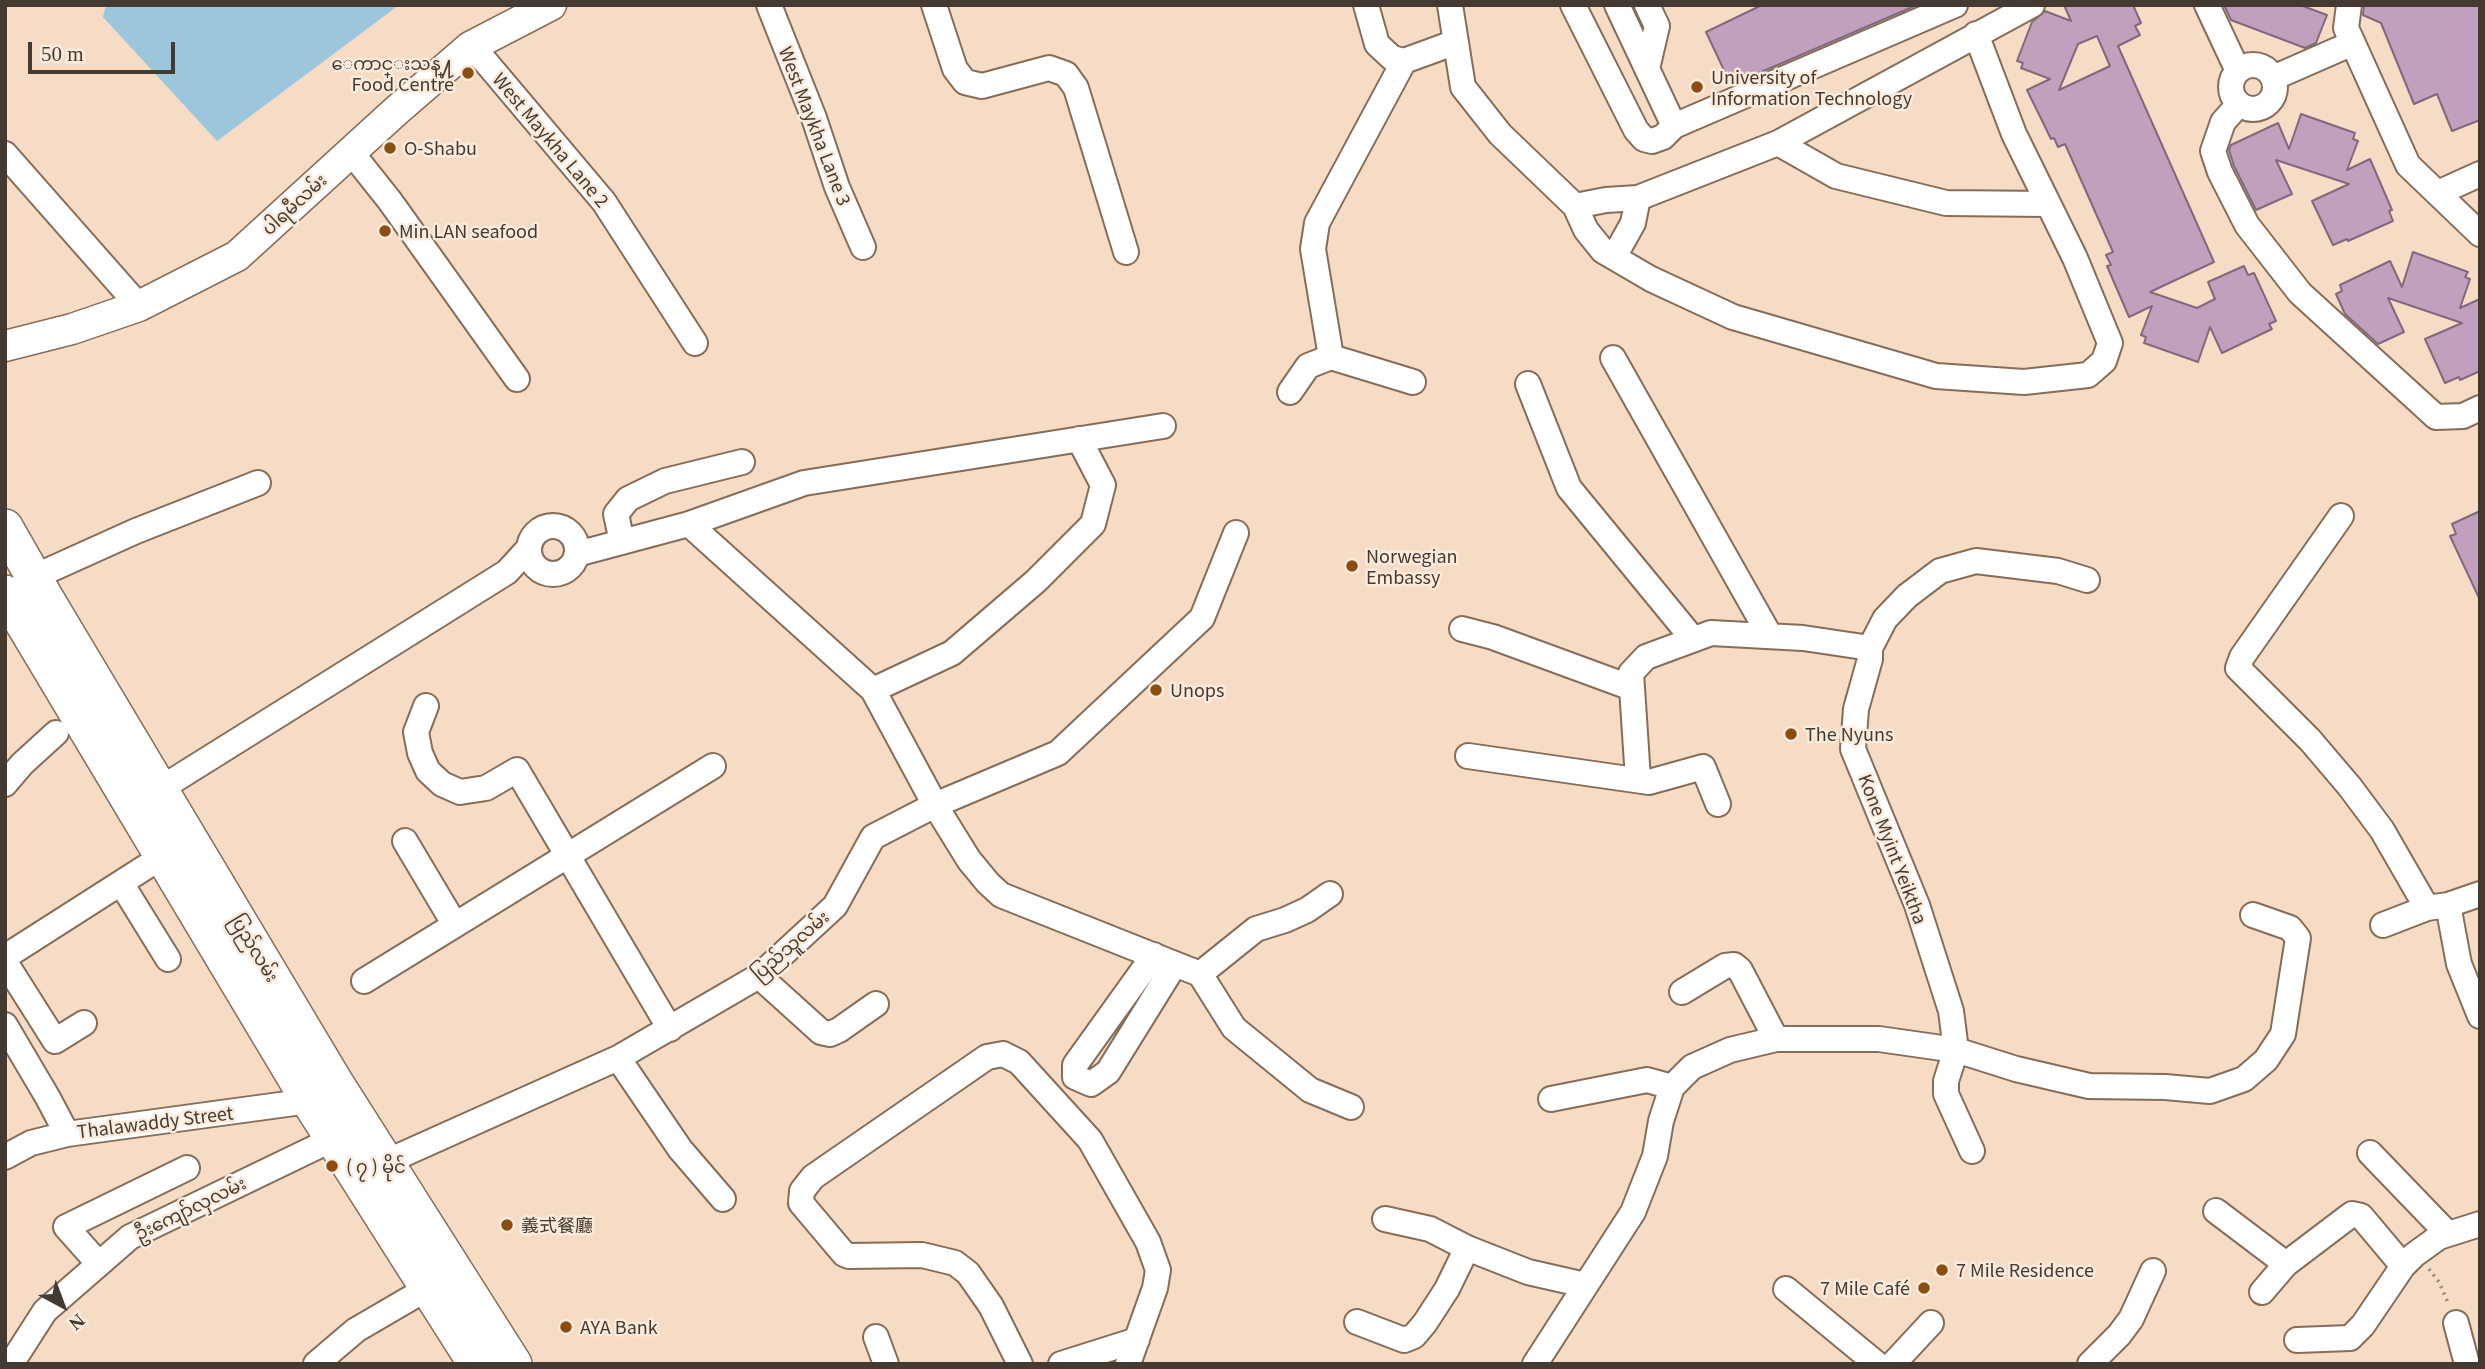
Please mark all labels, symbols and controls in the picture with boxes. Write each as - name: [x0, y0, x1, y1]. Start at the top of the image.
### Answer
- scale bar: [32, 28, 178, 72]
- text: 50 m: [41, 42, 84, 66]
- street label: West Maykha Lane 3: [775, 43, 855, 209]
- place label: ေကာင္းသန္႔ Food Centre: [331, 52, 454, 94]
- marker: ေကာင္းသန္႔ Food Centre: [460, 65, 476, 81]
- place label: University of Information Technology: [1711, 66, 1912, 108]
- street label: West Maykha Lane 2: [489, 68, 613, 212]
- marker: University of Information Technology: [1689, 79, 1705, 95]
- place label: O-Shabu: [404, 137, 477, 159]
- marker: O-Shabu: [382, 140, 398, 156]
- street label: ပါရမီလမ်း: [257, 169, 331, 239]
- place label: Min LAN seafood: [399, 220, 538, 242]
- marker: Min LAN seafood: [377, 223, 393, 239]
- place label: Norwegian Embassy: [1366, 545, 1457, 588]
- marker: Norwegian Embassy: [1344, 558, 1360, 574]
- place label: Unops: [1170, 679, 1224, 701]
- marker: Unops: [1148, 682, 1164, 698]
- place label: The Nyuns: [1805, 723, 1893, 745]
- marker: The Nyuns: [1783, 726, 1799, 742]
- street label: Kone Myint Yeiktha: [1854, 771, 1932, 927]
- street label: ပြည်သူလမ်း: [747, 906, 833, 984]
- street label: ပြည်လမ်း: [226, 910, 284, 986]
- street label: Thalawaddy Street: [76, 1102, 234, 1142]
- place label: ( ၇ ) မိုင်: [346, 1155, 406, 1177]
- marker: ( ၇ ) မိုင်: [324, 1158, 340, 1174]
- street label: ဦးကျော်လှလမ်း: [131, 1172, 249, 1244]
- place label: 義式餐廳: [521, 1214, 593, 1236]
- marker: 義式餐廳: [499, 1217, 515, 1233]
- place label: 7 Mile Residence: [1956, 1259, 2094, 1281]
- marker: 7 Mile Residence: [1934, 1262, 1950, 1278]
- north arrow: [28, 1271, 98, 1341]
- place label: 7 Mile Café: [1820, 1277, 1910, 1299]
- marker: 7 Mile Café: [1916, 1280, 1932, 1296]
- text: N: [65, 1310, 89, 1335]
- place label: AYA Bank: [580, 1316, 658, 1338]
- marker: AYA Bank: [558, 1319, 574, 1335]

